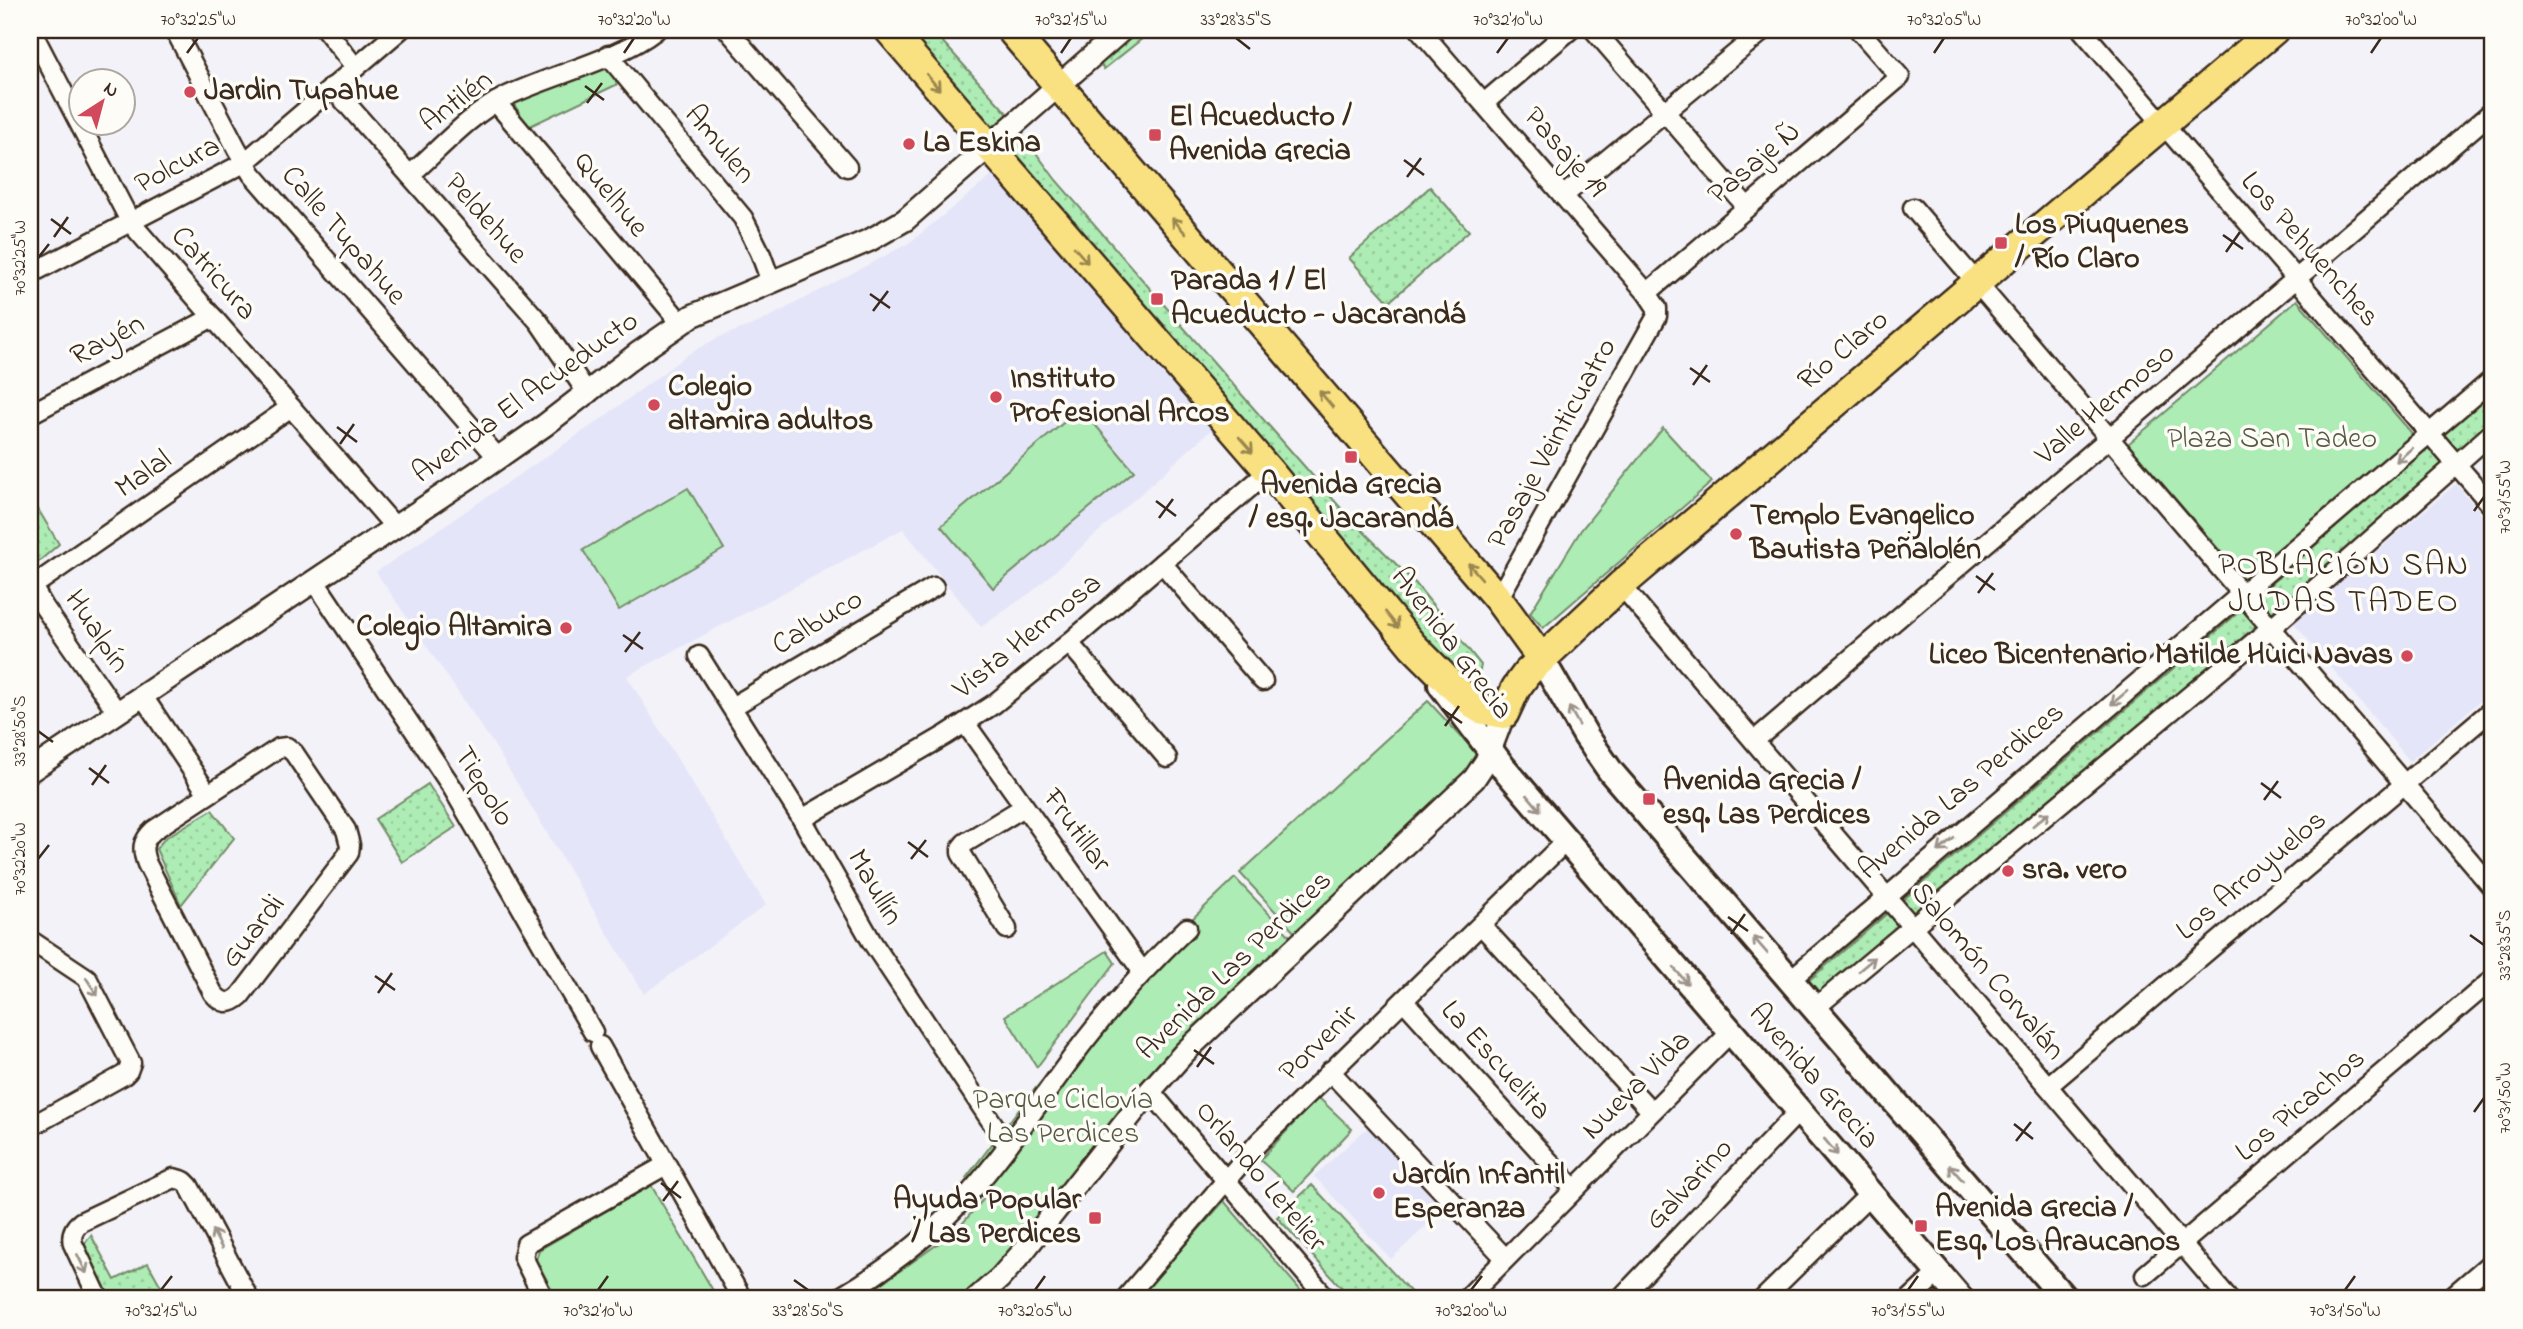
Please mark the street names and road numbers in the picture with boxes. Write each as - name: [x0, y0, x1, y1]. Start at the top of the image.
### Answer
- street label: Antilén: [411, 60, 503, 144]
- street label: Amulen: [673, 96, 765, 194]
- street label: Pasaje 19: [1512, 98, 1616, 208]
- street label: Pasaje Ñ: [1699, 112, 1811, 216]
- street label: Polcura: [127, 125, 229, 207]
- street label: Quelhue: [562, 142, 659, 248]
- street label: Calle Tupahue: [270, 156, 417, 316]
- street label: Los Pehuenches: [2229, 162, 2389, 338]
- street label: Peldehue: [433, 163, 538, 275]
- street label: Catricura: [159, 217, 267, 331]
- street label: Río Claro: [1789, 300, 1899, 402]
- street label: Avenida El Acueducto: [403, 301, 649, 495]
- street label: Rayén: [63, 303, 153, 379]
- street label: Pasaje Veinticuatro: [1477, 331, 1629, 557]
- street label: Valle Hermoso: [2026, 333, 2186, 478]
- street label: Malal: [107, 440, 181, 510]
- street label: Avenida Grecia: [1379, 558, 1523, 730]
- street label: Vista Hermosa: [943, 563, 1112, 712]
- street label: Calbuco: [764, 579, 872, 667]
- street label: Hualpín: [52, 581, 140, 683]
- street label: Avenida Las Perdices: [1849, 692, 2075, 892]
- street label: Tiepolo: [441, 738, 525, 836]
- street label: Frutillar: [1030, 779, 1122, 883]
- street label: Los Arroyuelos: [2167, 800, 2337, 952]
- street label: Maullín: [835, 842, 913, 934]
- street label: Avenida Las Perdices: [1127, 861, 1343, 1071]
- street label: Salomón Corvalán: [1899, 873, 2075, 1071]
- street label: Guardi: [211, 886, 297, 978]
- street label: La Escuelita: [1429, 991, 1561, 1131]
- street label: Porvenir: [1269, 994, 1369, 1093]
- street label: Avenida Grecia: [1737, 994, 1889, 1160]
- street label: Nueva Vida: [1572, 1021, 1702, 1151]
- street label: Los Picachos: [2226, 1038, 2376, 1174]
- street label: Orlando Letelier: [1183, 1092, 1337, 1263]
- street label: Galvarino: [1635, 1129, 1745, 1241]

